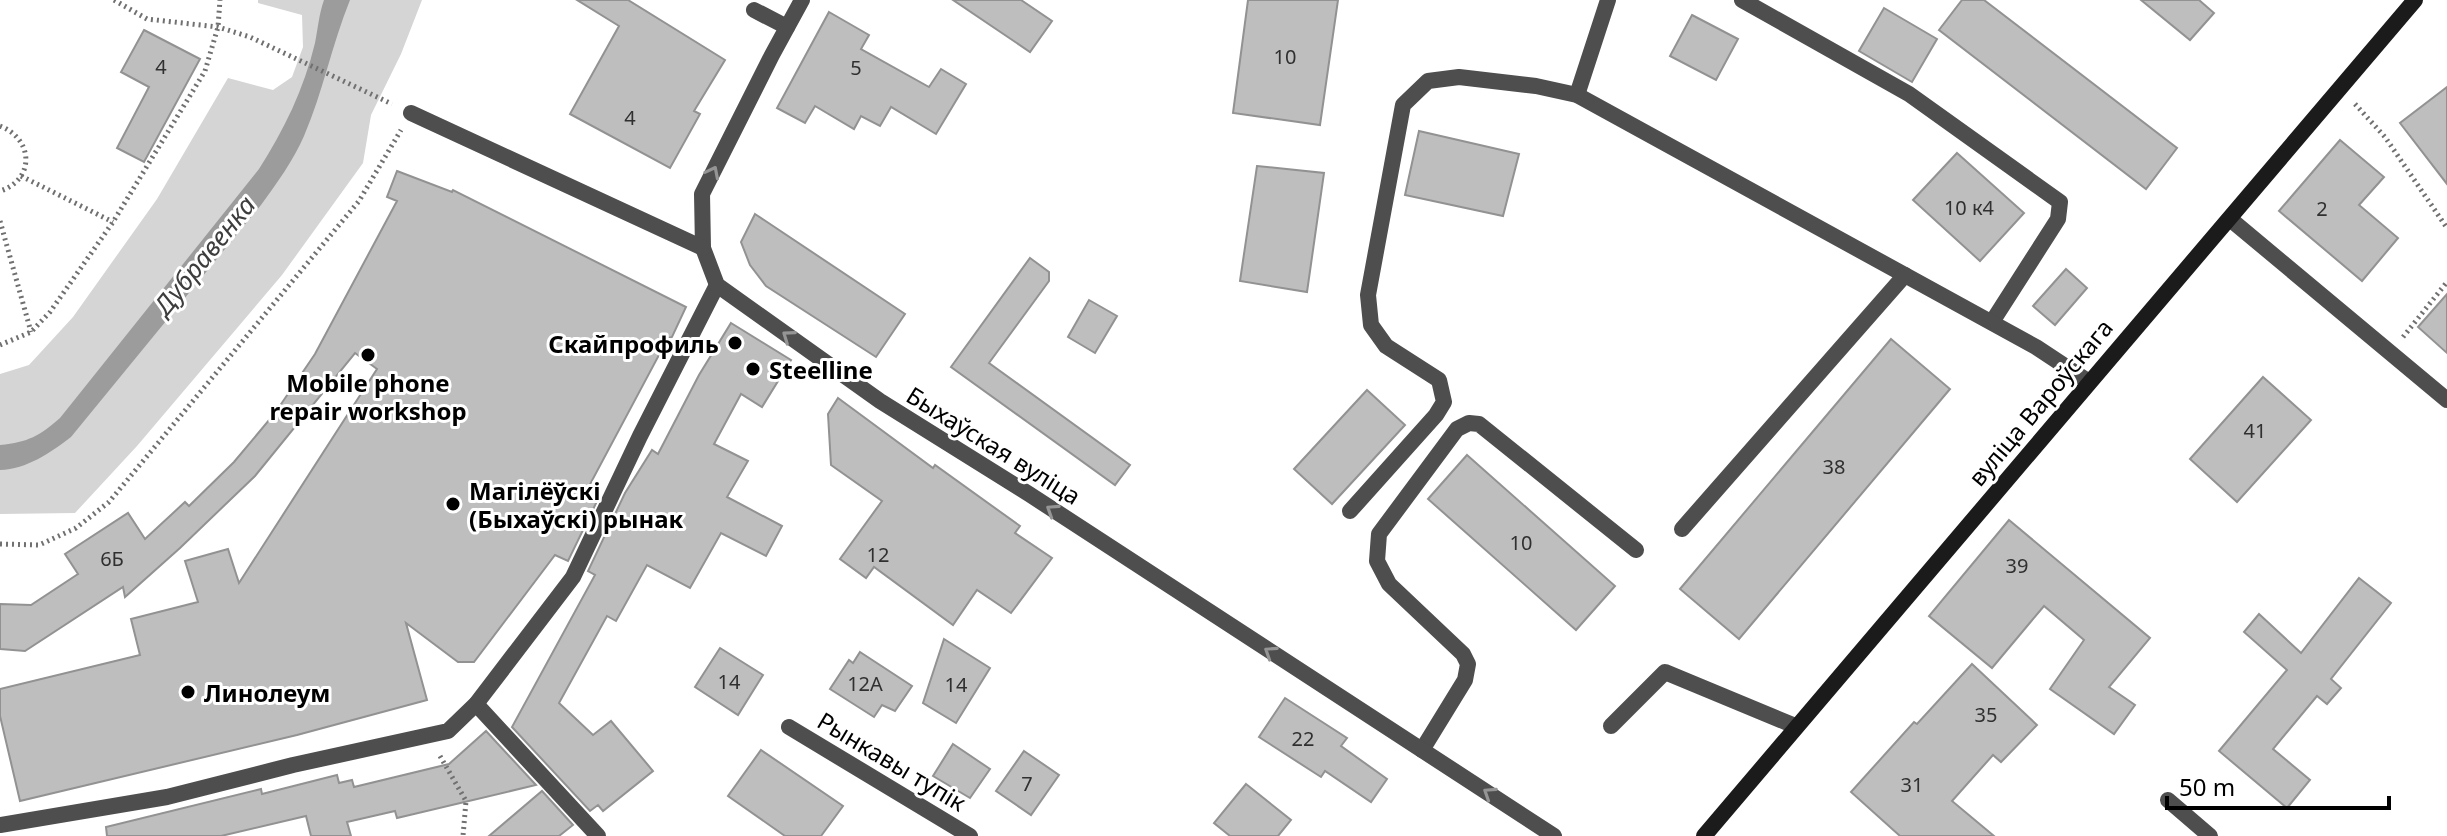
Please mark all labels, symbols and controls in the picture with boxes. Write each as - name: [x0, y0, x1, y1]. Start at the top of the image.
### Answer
- house number: 10: [1274, 43, 1296, 70]
- house number: 4: [155, 53, 167, 80]
- house number: 5: [850, 54, 862, 81]
- house number: 4: [624, 104, 636, 131]
- one-way arrow: [703, 166, 718, 181]
- water label: Дубравенка: [143, 188, 263, 325]
- house number: 10 к4: [1944, 194, 1995, 221]
- house number: 2: [2316, 195, 2328, 222]
- street label: вуліца Вароўскага: [1960, 311, 2120, 493]
- place label: Скайпрофиль: [548, 327, 719, 360]
- one-way arrow: [783, 331, 797, 346]
- marker: Скайпрофиль: [726, 334, 744, 352]
- marker: Mobile phone repair workshop: [359, 346, 377, 364]
- place label: Steelline: [769, 353, 873, 386]
- marker: Steelline: [744, 360, 762, 378]
- place label: Mobile phone repair workshop: [269, 366, 467, 427]
- street label: Быхаўская вуліца: [901, 378, 1087, 512]
- house number: 41: [2244, 417, 2266, 444]
- house number: 38: [1823, 453, 1845, 480]
- place label: Магілёўскі (Быхаўскі) рынак: [469, 474, 684, 535]
- marker: Магілёўскі (Быхаўскі) рынак: [444, 495, 462, 513]
- one-way arrow: [1047, 505, 1061, 520]
- house number: 10: [1510, 529, 1532, 556]
- house number: 12: [867, 541, 889, 568]
- house number: 6Б: [100, 545, 124, 572]
- house number: 39: [2006, 552, 2028, 579]
- one-way arrow: [1264, 646, 1279, 661]
- house number: 14: [718, 668, 741, 695]
- house number: 12А: [847, 670, 883, 697]
- house number: 14: [945, 671, 968, 698]
- place label: Линолеум: [204, 676, 330, 709]
- marker: Линолеум: [179, 683, 197, 701]
- house number: 35: [1975, 701, 1997, 728]
- street label: Рынкавы тупік: [812, 704, 973, 819]
- house number: 22: [1292, 725, 1314, 752]
- scale bar: [2167, 760, 2389, 810]
- house number: 7: [1021, 770, 1033, 797]
- text: 50 m: [2179, 770, 2235, 803]
- house number: 31: [1901, 771, 1923, 798]
- one-way arrow: [1483, 787, 1497, 802]

